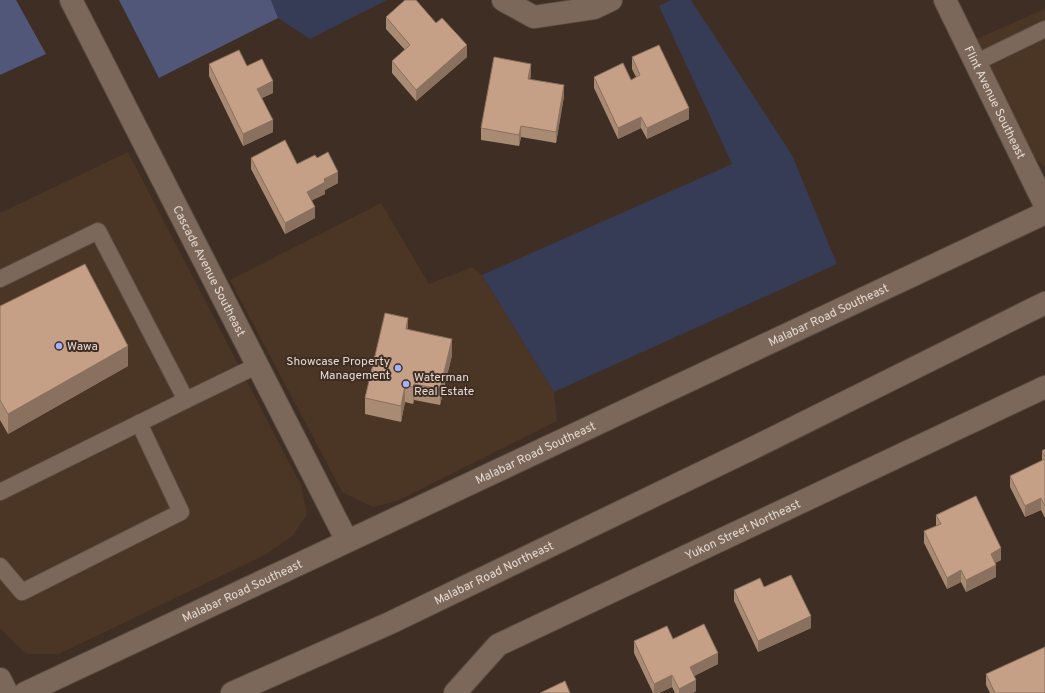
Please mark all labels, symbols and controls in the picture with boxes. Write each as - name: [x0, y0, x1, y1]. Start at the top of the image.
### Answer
- street label: Flint Avenue Southeast: [960, 44, 1028, 162]
- street label: Cascade Avenue Southeast: [168, 203, 248, 339]
- street label: Malabar Road Southeast: [766, 281, 892, 351]
- place label: Wawa: [67, 339, 98, 355]
- marker: Wawa: [54, 341, 64, 351]
- place label: Showcase Property Management: [286, 354, 390, 384]
- marker: Showcase Property Management: [393, 363, 403, 373]
- place label: Waterman Real Estate: [414, 370, 474, 400]
- marker: Waterman Real Estate: [401, 379, 411, 389]
- street label: Malabar Road Southeast: [473, 419, 598, 489]
- street label: Yukon Street Northeast: [683, 496, 803, 565]
- street label: Malabar Road Northeast: [432, 538, 557, 609]
- street label: Malabar Road Southeast: [180, 557, 305, 627]

